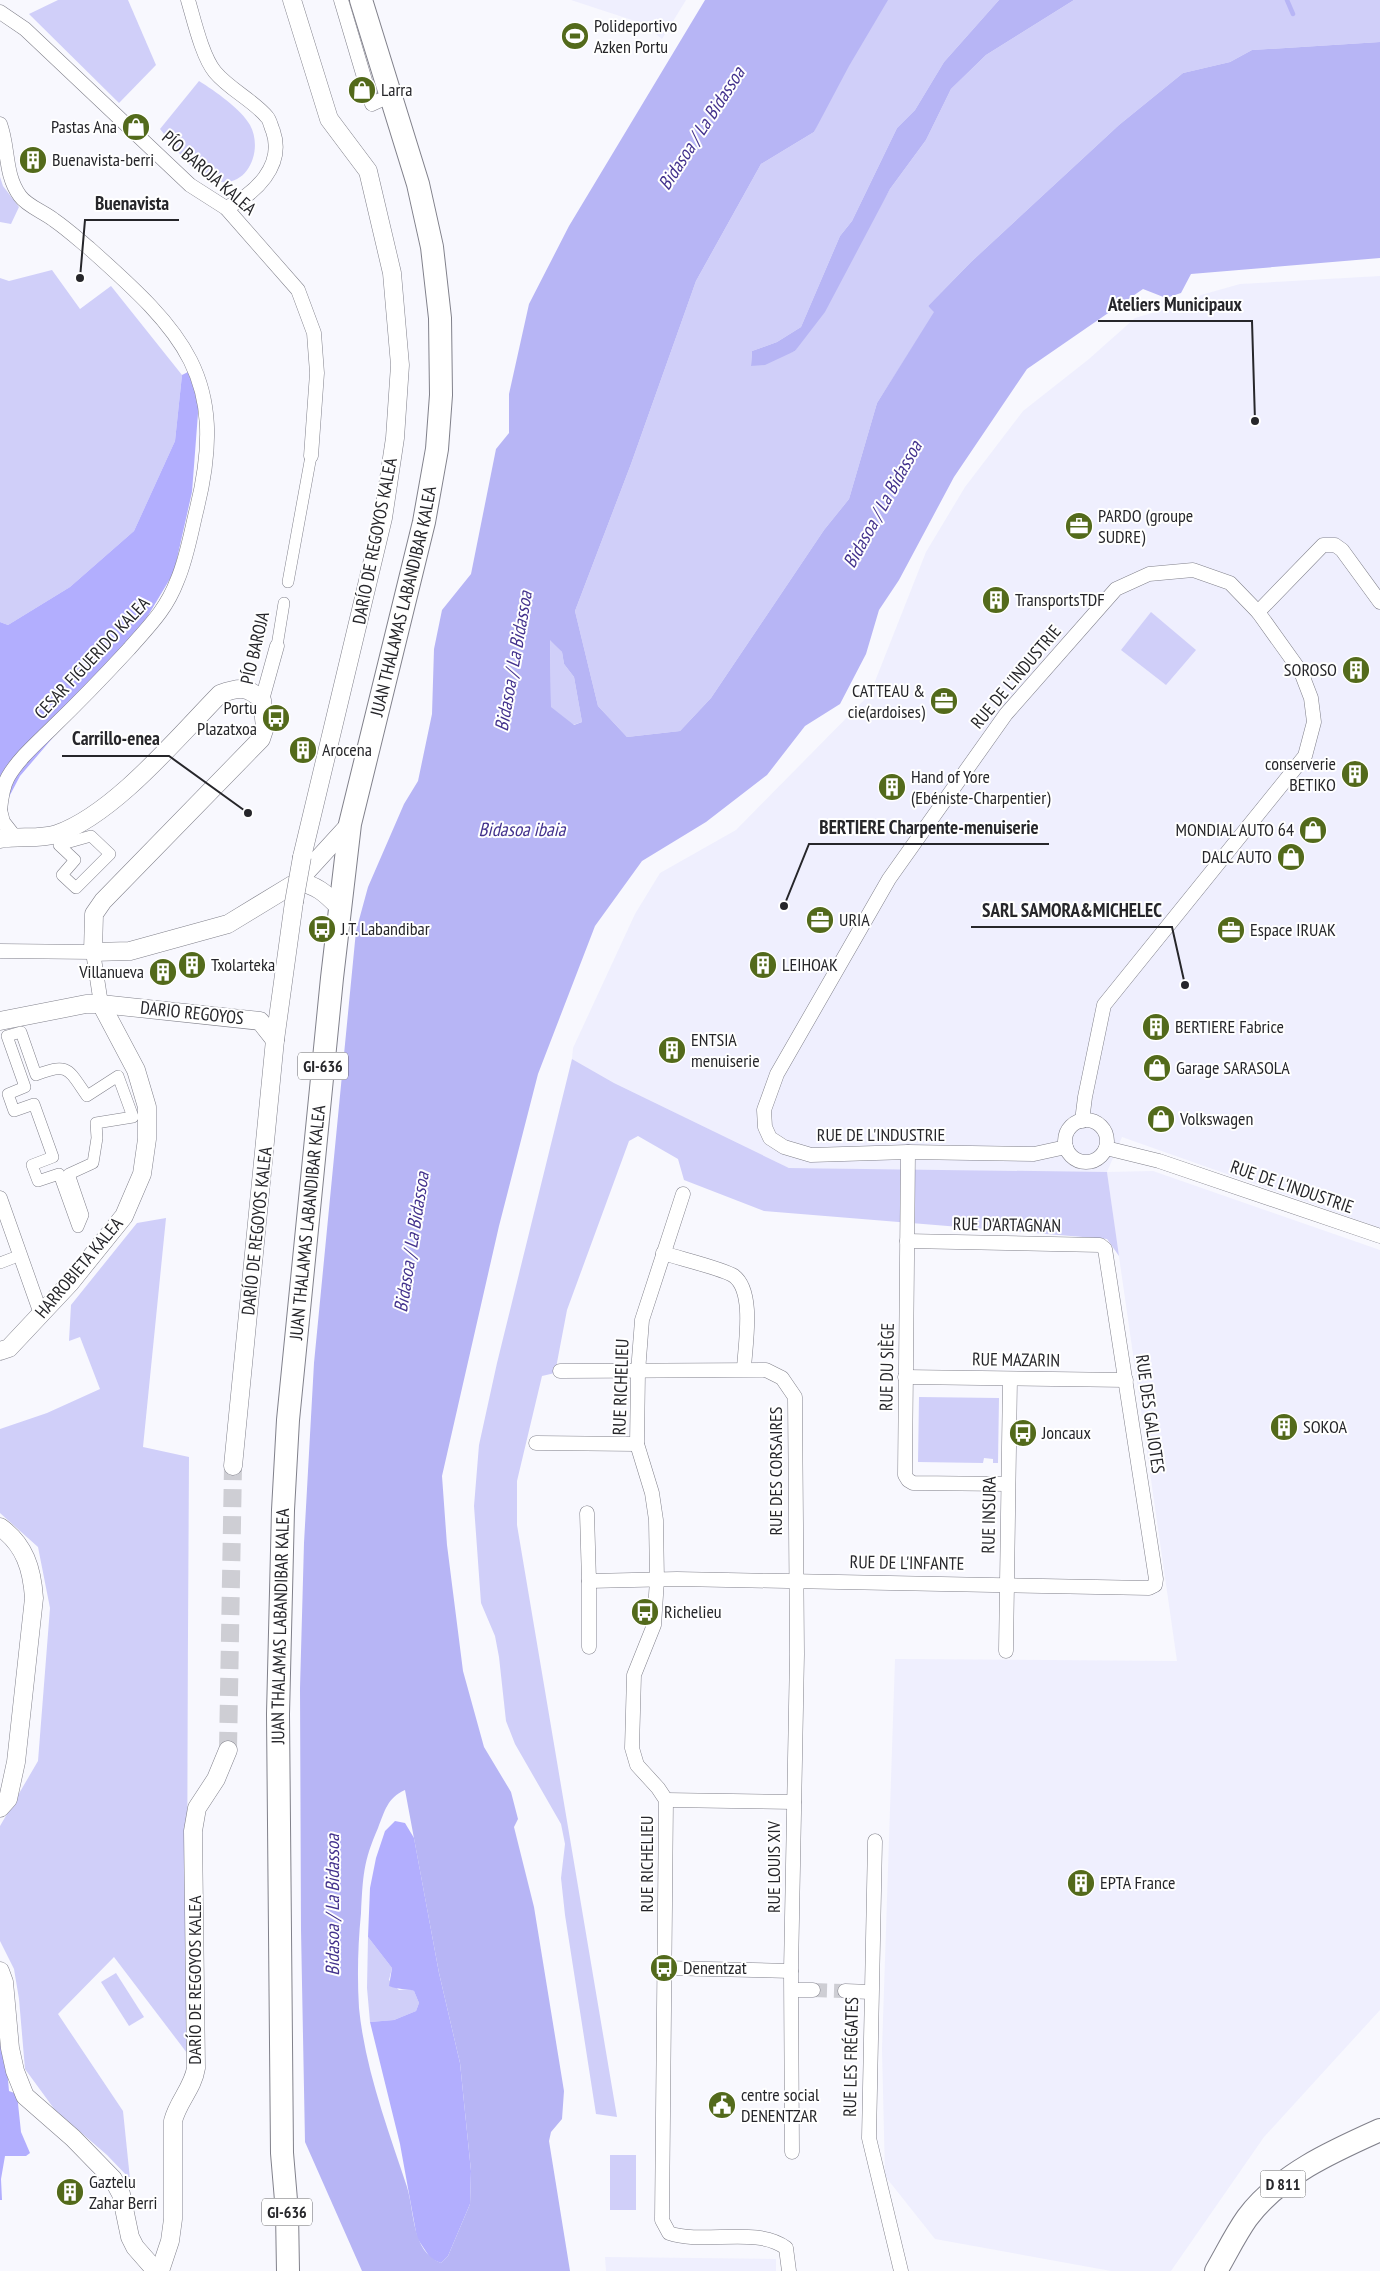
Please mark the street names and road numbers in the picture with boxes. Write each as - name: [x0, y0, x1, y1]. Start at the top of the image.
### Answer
- street label: PÍO BAROJA KALEA: [157, 125, 262, 220]
- street label: DARÍO DE REGOYOS KALEA: [347, 455, 402, 626]
- street label: JUAN THALAMAS LABANDIBAR KALEA: [365, 484, 441, 719]
- street label: CESAR FIGUERIDO KALEA: [29, 591, 155, 724]
- street label: PÍO BAROJA: [235, 609, 274, 686]
- street label: RUE DE L'INDUSTRIE: [966, 620, 1066, 733]
- street label: DARIO REGOYOS: [139, 996, 245, 1029]
- road number: GI-636: [298, 1052, 348, 1080]
- street label: JUAN THALAMAS LABANDIBAR KALEA: [284, 1103, 330, 1342]
- street label: RUE DE L'INDUSTRIE: [817, 1123, 945, 1146]
- street label: DARÍO DE REGOYOS KALEA: [236, 1145, 277, 1316]
- street label: RUE DE L'INDUSTRIE: [1228, 1155, 1357, 1218]
- street label: HARROBIETA KALEA: [30, 1212, 128, 1323]
- street label: RUE D'ARTAGNAN: [953, 1212, 1061, 1237]
- street label: RUE DU SIÈGE: [874, 1323, 899, 1411]
- street label: RUE RICHELIEU: [607, 1338, 634, 1436]
- street label: RUE MAZARIN: [972, 1347, 1060, 1372]
- street label: RUE DES GALIOTES: [1131, 1353, 1170, 1475]
- street label: RUE DES CORSAIRES: [764, 1406, 787, 1536]
- street label: RUE INSURA: [976, 1476, 1001, 1554]
- street label: JUAN THALAMAS LABANDIBAR KALEA: [266, 1508, 294, 1745]
- street label: RUE DE L'INFANTE: [849, 1550, 965, 1575]
- street label: RUE RICHELIEU: [635, 1816, 658, 1912]
- street label: RUE LOUIS XIV: [762, 1820, 785, 1913]
- street label: DARÍO DE REGOYOS KALEA: [183, 1895, 206, 2065]
- street label: RUE LES FRÉGATES: [838, 1997, 863, 2117]
- road number: D 811: [1260, 2170, 1306, 2198]
- road number: GI-636: [262, 2198, 312, 2226]

